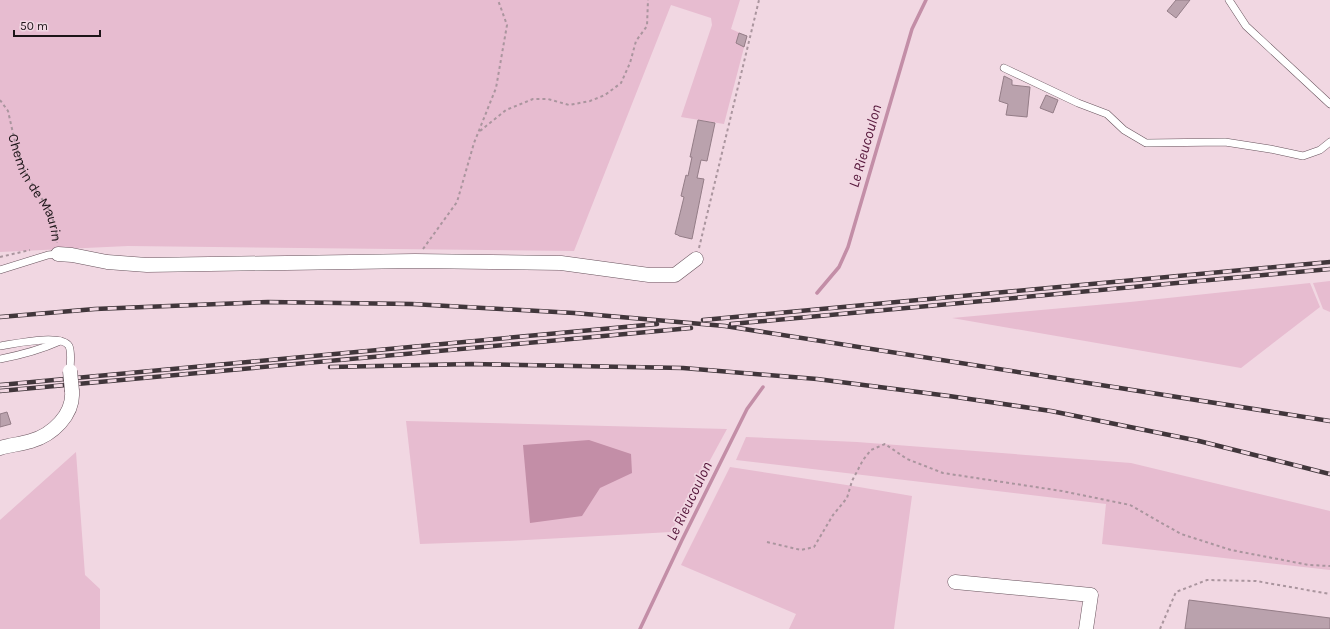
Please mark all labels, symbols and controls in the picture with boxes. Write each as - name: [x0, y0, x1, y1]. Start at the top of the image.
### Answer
- scale bar: [14, 12, 100, 38]
- text: 50 m: [20, 19, 48, 33]
- water label: Le Rieucoulon: [845, 102, 885, 190]
- street label: Chemin de Maurin: [5, 132, 65, 242]
- water label: Le Rieucoulon: [662, 459, 716, 543]

